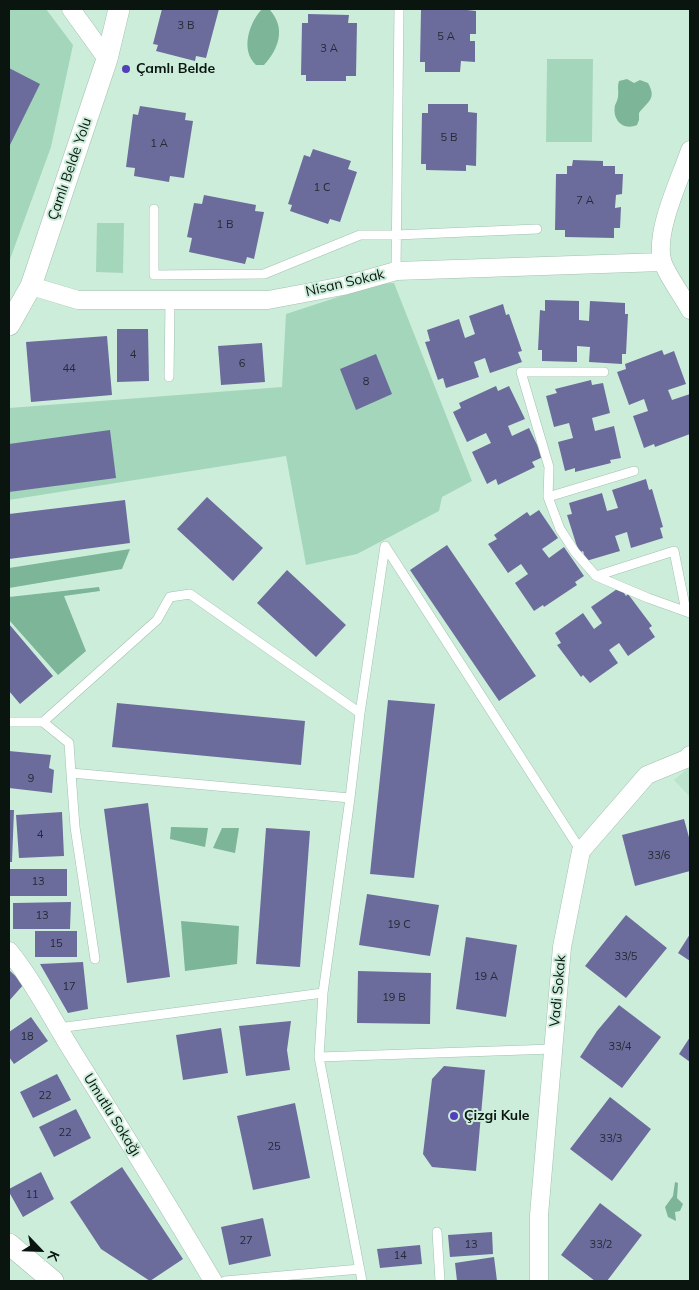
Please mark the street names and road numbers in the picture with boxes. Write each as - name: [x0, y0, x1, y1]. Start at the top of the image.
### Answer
- street label: Çamlı Belde Yolu: [45, 116, 95, 222]
- street label: Nisan Sokak: [304, 266, 386, 300]
- street label: Vadi Sokak: [546, 954, 570, 1028]
- street label: Umutlu Sokağı: [80, 1070, 144, 1160]

